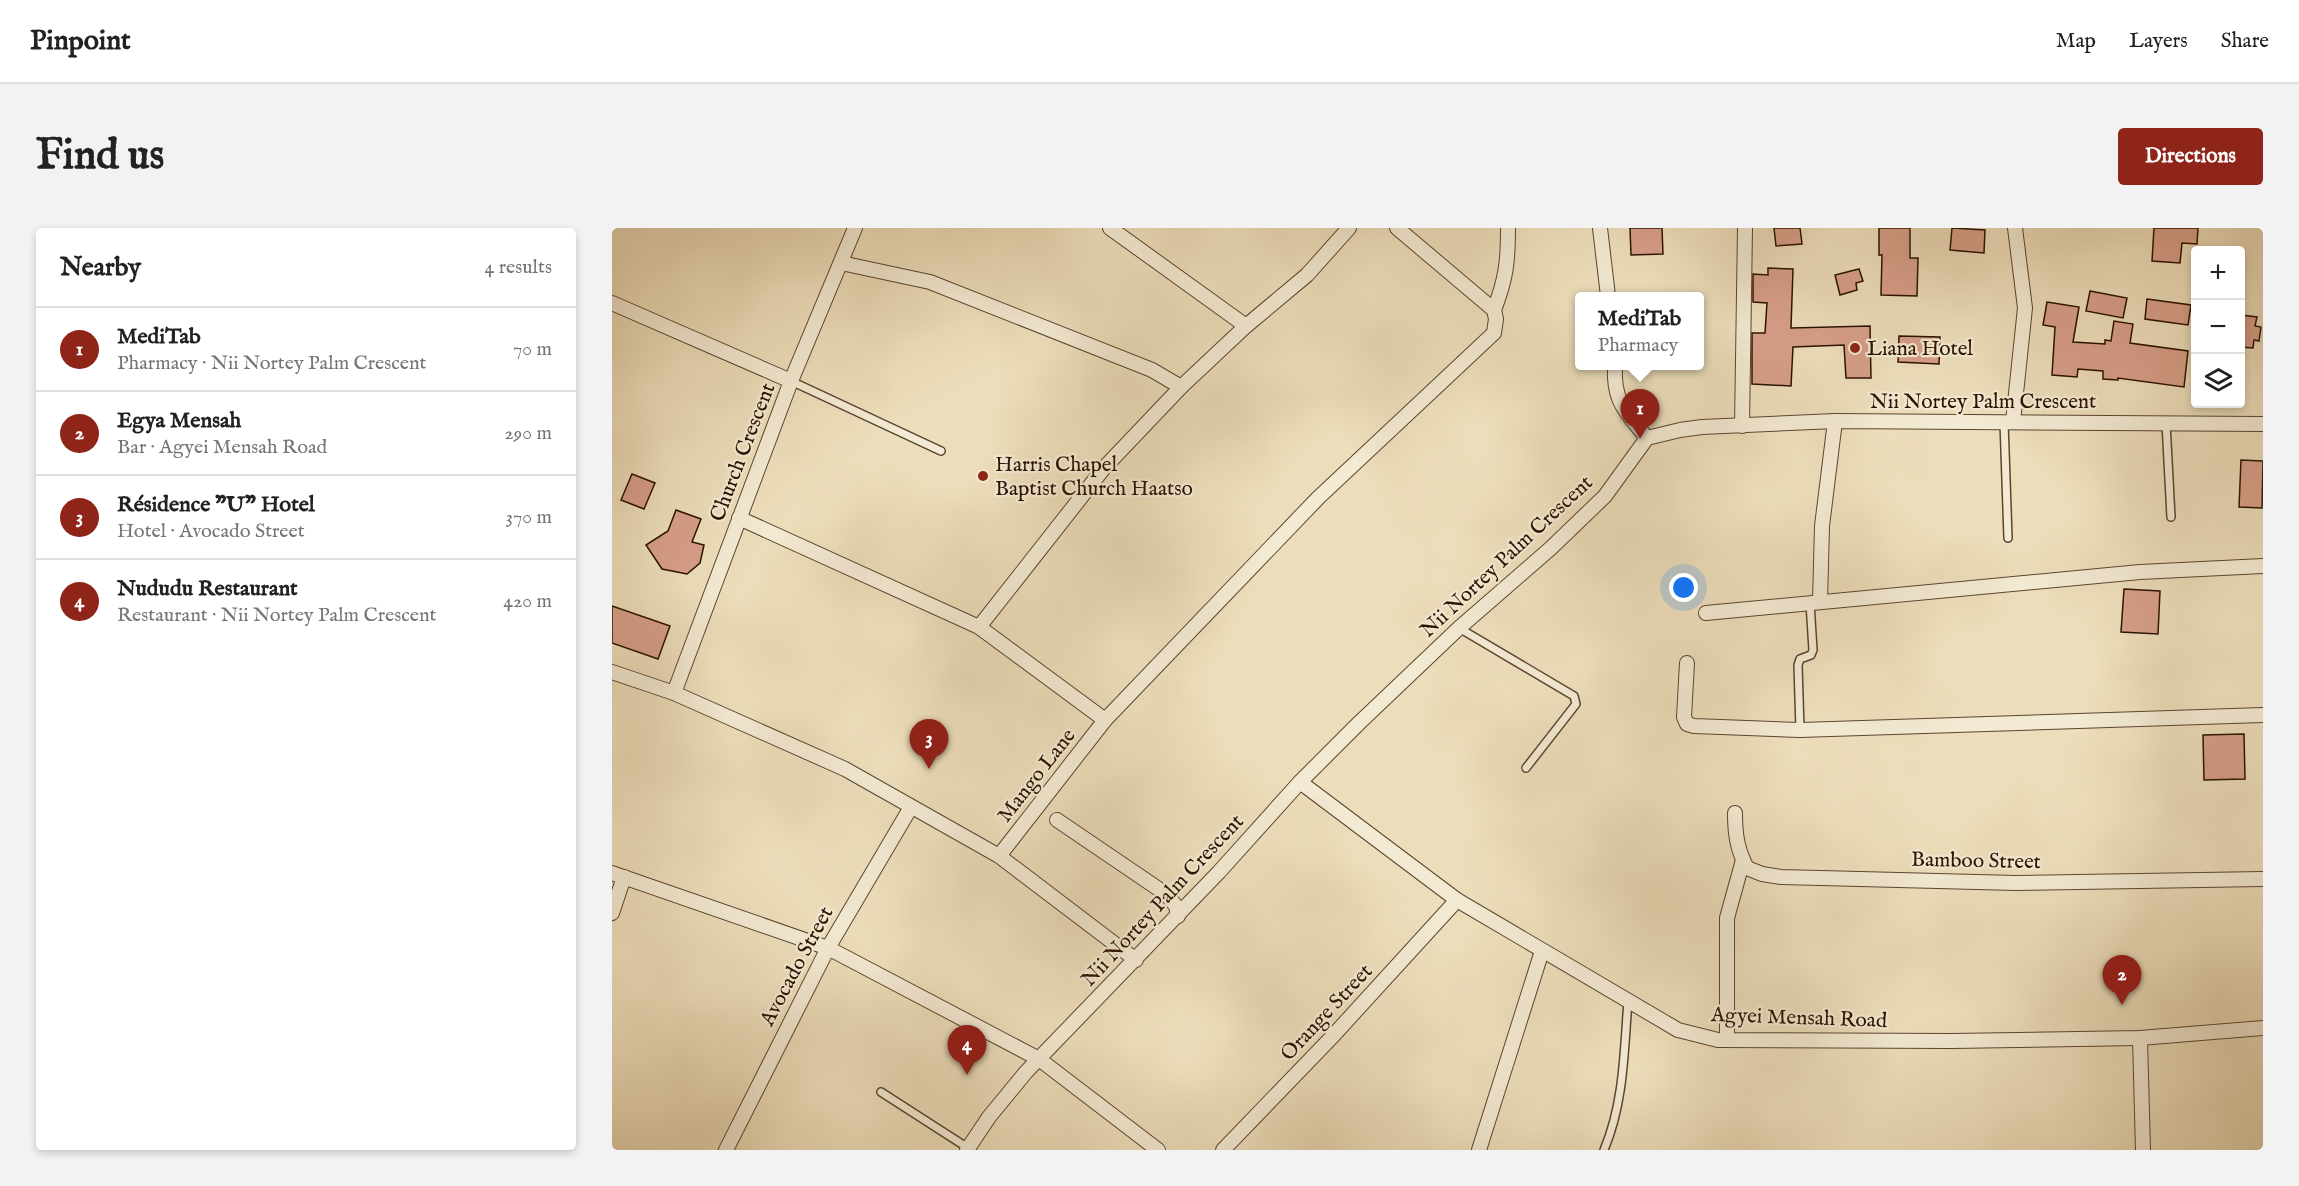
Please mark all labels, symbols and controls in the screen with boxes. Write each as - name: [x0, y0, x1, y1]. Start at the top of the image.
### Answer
- text: Pinpoint: [30, 24, 131, 59]
- text: Map: [2056, 28, 2096, 55]
- text: Layers: [2129, 28, 2188, 55]
- text: Share: [2221, 28, 2269, 55]
- button: Directions: [2118, 128, 2263, 185]
- text: Find us: [36, 130, 164, 183]
- map controls: [2191, 246, 2245, 408]
- button: +: [2191, 246, 2245, 300]
- text: Nearby: [60, 251, 141, 284]
- text: 4 results: [485, 255, 552, 280]
- popup: [1575, 292, 1704, 370]
- button: −: [2191, 300, 2245, 354]
- text: MediTab: [1598, 305, 1681, 333]
- text: MediTab: [117, 323, 201, 351]
- text: Pharmacy: [1598, 333, 1678, 358]
- place label: Liana Hotel: [1867, 336, 1973, 363]
- text: 1: [76, 337, 83, 362]
- text: 70 m: [513, 337, 552, 362]
- marker: Liana Hotel: [1848, 341, 1862, 355]
- text: Pharmacy · Nii Nortey Palm Crescent: [117, 351, 426, 376]
- button: layers: [2191, 354, 2245, 408]
- street label: Church Crescent: [705, 380, 782, 526]
- street label: Nii Nortey Palm Crescent: [1870, 389, 2096, 416]
- pin: 1: [1620, 390, 1660, 439]
- text: Egya Mensah: [117, 407, 241, 435]
- text: 2: [75, 421, 84, 446]
- text: 290 m: [504, 421, 552, 446]
- text: Bar · Agyei Mensah Road: [117, 435, 327, 460]
- place label: Harris Chapel Baptist Church Haatso: [995, 452, 1193, 503]
- marker: Harris Chapel Baptist Church Haatso: [976, 469, 990, 483]
- street label: Nii Nortey Palm Crescent: [1415, 470, 1599, 644]
- text: Résidence "U" Hotel: [117, 491, 315, 519]
- text: 3: [76, 505, 83, 530]
- text: 370 m: [506, 505, 552, 530]
- text: Hotel · Avocado Street: [117, 519, 305, 544]
- your location: [1669, 573, 1698, 602]
- text: Nududu Restaurant: [117, 575, 298, 603]
- text: 4: [75, 589, 84, 614]
- text: 420 m: [503, 589, 552, 614]
- text: Restaurant · Nii Nortey Palm Crescent: [117, 603, 436, 628]
- pin: 3: [910, 720, 948, 769]
- street label: Mango Lane: [992, 723, 1083, 828]
- street label: Nii Nortey Palm Crescent: [1076, 809, 1250, 993]
- street label: Bamboo Street: [1911, 847, 2041, 876]
- street label: Avocado Street: [754, 902, 840, 1032]
- pin: 2: [2102, 956, 2142, 1005]
- street label: Orange Street: [1275, 959, 1379, 1067]
- street label: Agyei Mensah Road: [1709, 1002, 1888, 1035]
- pin: 4: [948, 1026, 986, 1075]

